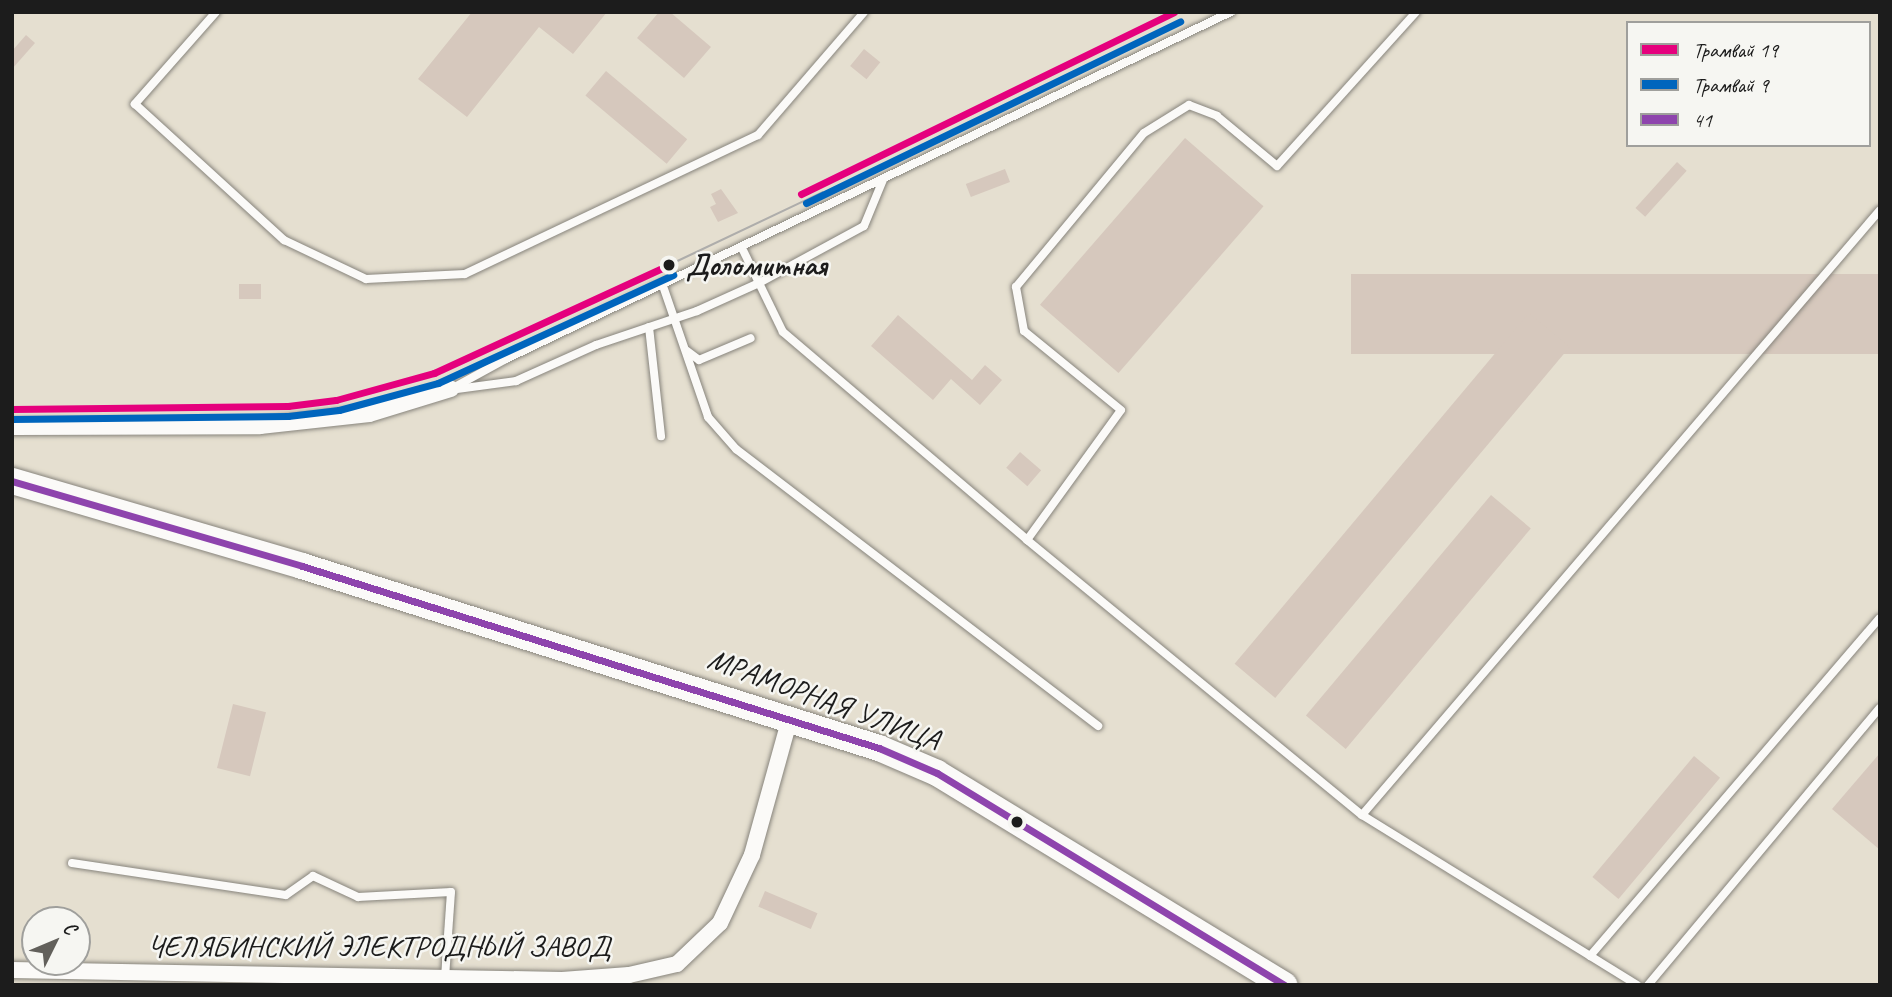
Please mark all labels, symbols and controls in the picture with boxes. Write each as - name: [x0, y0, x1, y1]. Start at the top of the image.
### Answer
- legend: [1626, 21, 1871, 147]
- text: Трамвай 19: [1693, 37, 1778, 63]
- text: Трамвай 9: [1693, 72, 1768, 98]
- text: 41: [1693, 107, 1712, 133]
- place label: Доломитная: [686, 247, 827, 283]
- marker: Доломитная: [658, 254, 680, 276]
- street label: МРАМОРНАЯ УЛИЦА: [703, 640, 945, 758]
- unlabelled marker: [1010, 815, 1024, 829]
- north arrow: [21, 906, 91, 976]
- text: С: [58, 916, 82, 940]
- street label: ЧЕЛЯБИНСКИЙ ЭЛЕКТРОДНЫЙ ЗАВОД: [147, 928, 611, 964]

